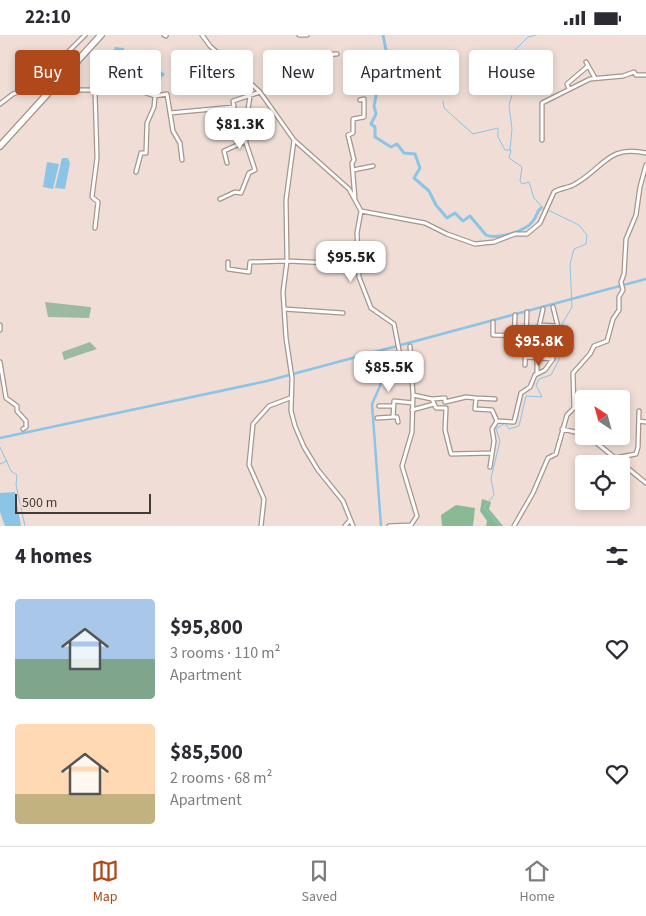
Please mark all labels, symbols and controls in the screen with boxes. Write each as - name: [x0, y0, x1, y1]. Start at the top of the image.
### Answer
- text: 22:10: [25, 4, 71, 31]
- chip: Buy: [15, 50, 80, 95]
- chip: Rent: [90, 50, 161, 95]
- chip: Filters: [171, 50, 253, 95]
- chip: New: [263, 50, 333, 95]
- chip: Apartment: [343, 50, 459, 95]
- chip: House: [469, 50, 553, 95]
- pin: $81.3K: [199, 107, 281, 150]
- text: $81.3K: [216, 113, 264, 135]
- pin: $95.5K: [310, 241, 392, 283]
- text: $95.5K: [327, 246, 375, 268]
- pin: $95.8K: [498, 325, 580, 367]
- text: $95.8K: [515, 330, 563, 352]
- pin: $85.5K: [348, 351, 430, 393]
- text: $85.5K: [365, 356, 413, 378]
- north arrow: [575, 390, 630, 445]
- map controls: [575, 390, 630, 510]
- button: locate: [575, 455, 630, 510]
- scale bar: [15, 491, 151, 514]
- text: 500 m: [22, 493, 57, 513]
- text: 4 homes: [15, 541, 92, 571]
- icon: filters: [603, 542, 631, 570]
- text: $95,800: [170, 612, 243, 642]
- icon: home: [55, 619, 115, 679]
- icon: heart: [603, 635, 631, 663]
- text: 3 rooms · 110 m²: [170, 642, 280, 664]
- text: Apartment: [170, 664, 242, 686]
- text: $85,500: [170, 737, 243, 767]
- icon: home: [55, 744, 115, 804]
- icon: heart: [603, 760, 631, 788]
- text: 2 rooms · 68 m²: [170, 767, 272, 789]
- text: Apartment: [170, 789, 242, 811]
- tab: Map: [91, 857, 119, 907]
- tab: Saved: [301, 857, 337, 907]
- tab: Home: [520, 857, 555, 907]

